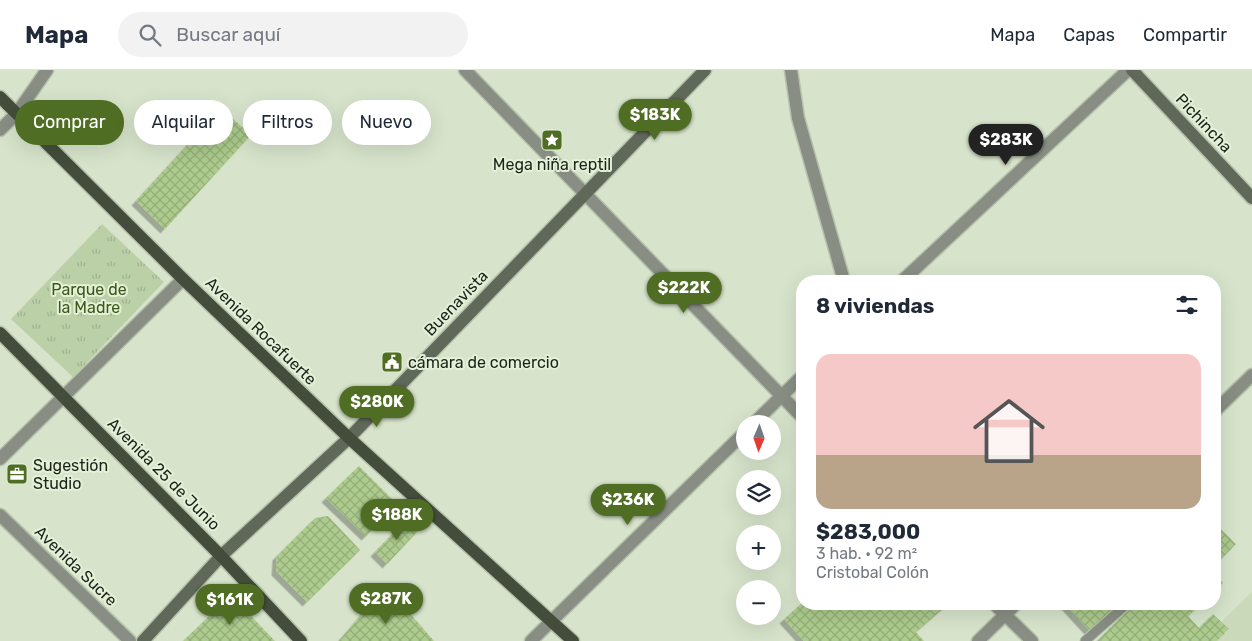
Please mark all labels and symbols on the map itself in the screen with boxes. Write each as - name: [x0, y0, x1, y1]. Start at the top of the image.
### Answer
- street label: Pichincha: [1172, 90, 1236, 156]
- pin: $183K: [620, 98, 690, 141]
- pin: $283K: [971, 124, 1041, 166]
- place icon: Mega niña reptil: [540, 128, 564, 152]
- place label: Mega niña reptil: [493, 155, 611, 174]
- street label: Buenavista: [420, 266, 492, 340]
- pin: $222K: [649, 272, 719, 314]
- street label: Avenida Rocafuerte: [202, 273, 320, 389]
- park label: Parque de la Madre: [51, 280, 127, 317]
- public building icon: cámara de comercio: [380, 350, 404, 374]
- place label: cámara de comercio: [408, 353, 559, 372]
- pin: $280K: [342, 386, 412, 428]
- street label: Avenida 25 de Junio: [104, 414, 224, 534]
- north arrow: [736, 415, 781, 460]
- place label: Sugestión Studio: [33, 456, 108, 493]
- office icon: Sugestión Studio: [5, 462, 29, 486]
- pin: $236K: [593, 484, 663, 526]
- pin: $188K: [362, 498, 432, 541]
- street label: Avenida Sucre: [31, 522, 121, 610]
- pin: $287K: [351, 582, 421, 625]
- pin: $161K: [195, 584, 265, 626]

